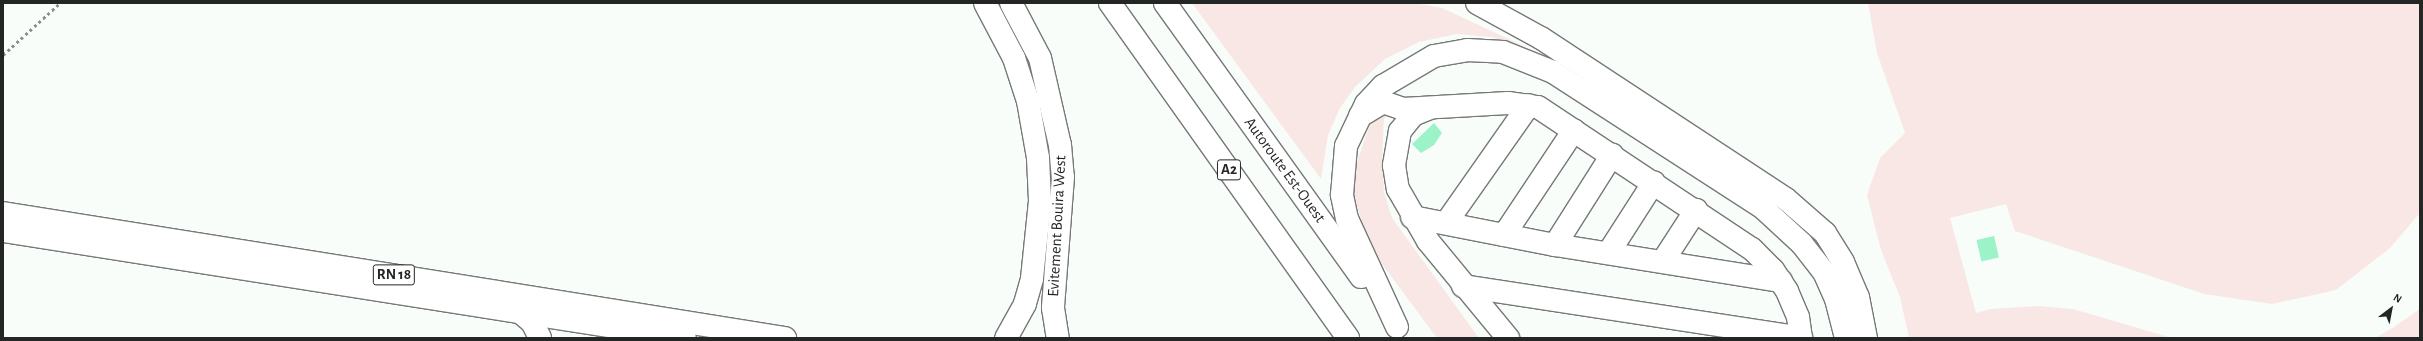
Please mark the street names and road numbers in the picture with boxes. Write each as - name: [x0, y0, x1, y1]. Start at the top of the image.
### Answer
- street label: Autoroute Est-Ouest: [1240, 113, 1330, 227]
- street label: Evitement Bouira West: [1044, 155, 1070, 297]
- road number: A2: [1216, 157, 1242, 183]
- road number: RN 18: [372, 262, 416, 288]

